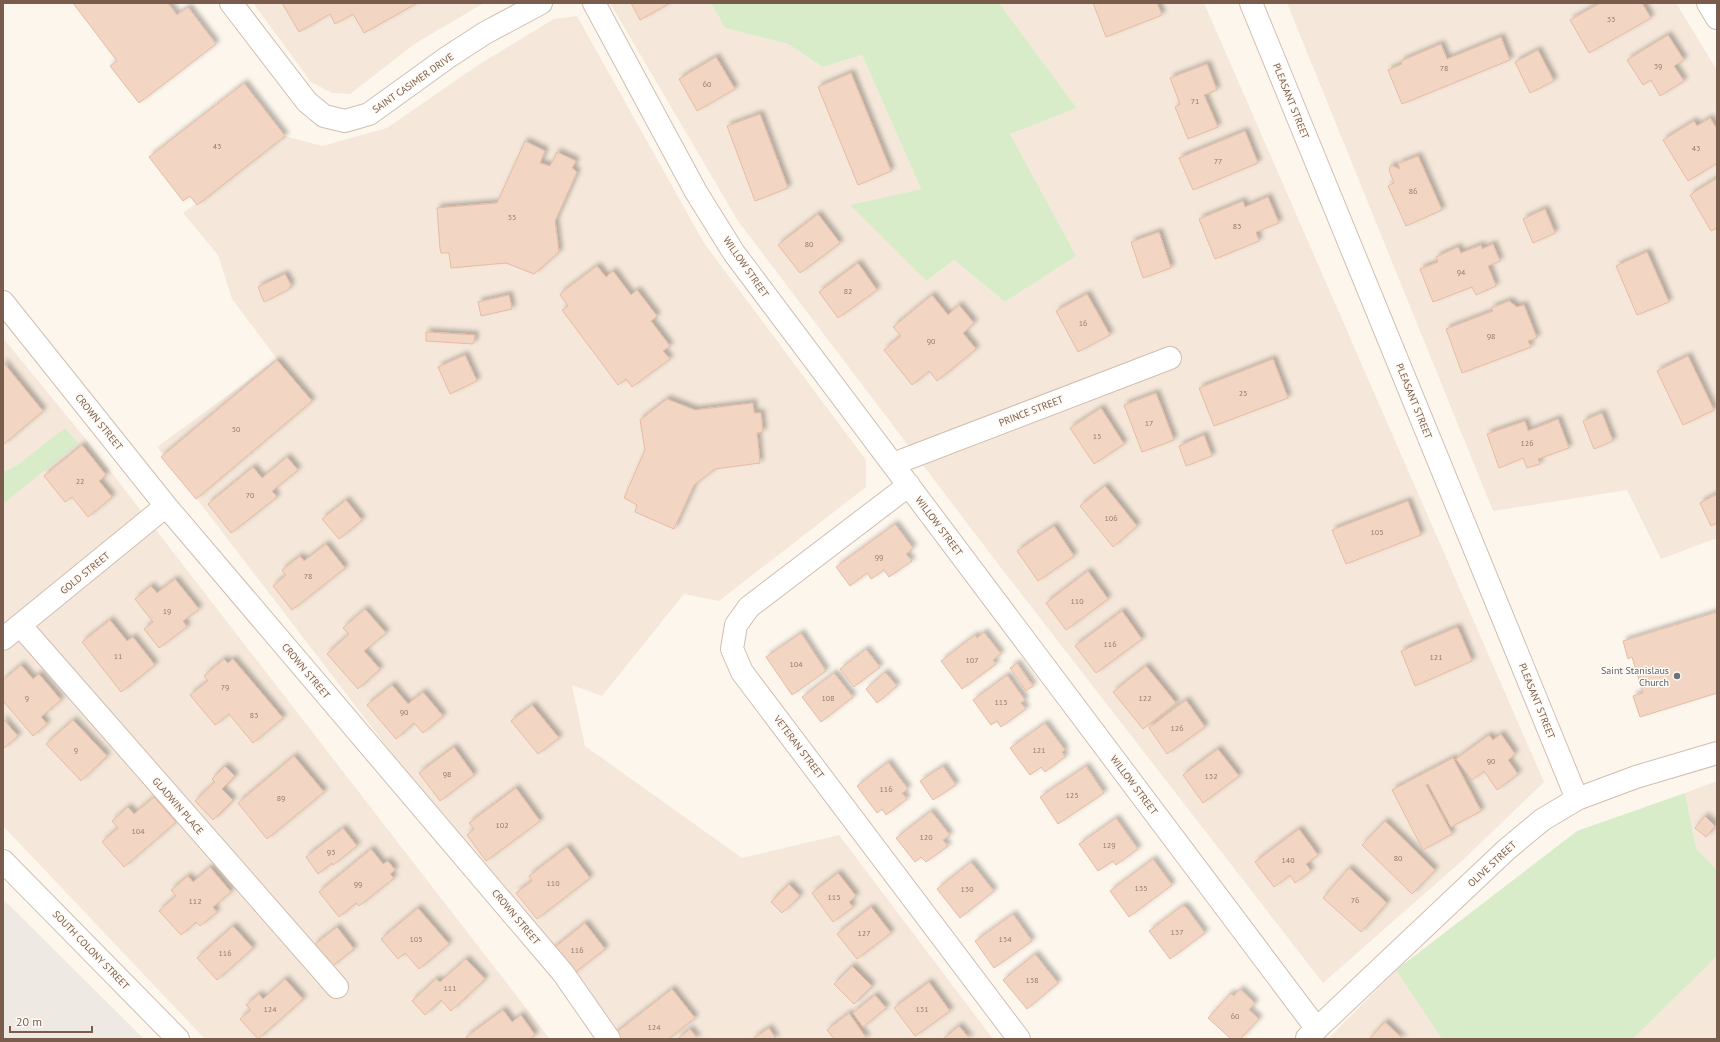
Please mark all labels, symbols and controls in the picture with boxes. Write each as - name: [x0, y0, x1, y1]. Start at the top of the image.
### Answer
- house number: 33: [1607, 14, 1615, 24]
- street label: SAINT CASIMER DRIVE: [370, 50, 456, 116]
- street label: PLEASANT STREET: [1270, 61, 1312, 141]
- house number: 39: [1654, 61, 1662, 71]
- house number: 78: [1440, 63, 1448, 73]
- house number: 60: [703, 79, 712, 89]
- house number: 71: [1191, 96, 1199, 106]
- house number: 43: [213, 141, 221, 151]
- house number: 43: [1692, 143, 1700, 153]
- house number: 77: [1214, 156, 1222, 166]
- house number: 86: [1409, 186, 1417, 196]
- house number: 55: [508, 212, 516, 222]
- house number: 83: [1233, 221, 1241, 231]
- street label: WILLOW STREET: [720, 234, 772, 300]
- house number: 80: [805, 239, 814, 249]
- house number: 94: [1457, 267, 1466, 277]
- house number: 82: [844, 286, 852, 296]
- house number: 16: [1079, 318, 1087, 328]
- house number: 98: [1487, 331, 1495, 341]
- house number: 90: [927, 336, 936, 346]
- street label: PLEASANT STREET: [1393, 361, 1435, 441]
- house number: 25: [1239, 388, 1247, 398]
- street label: CROWN STREET: [72, 391, 126, 453]
- street label: PRINCE STREET: [997, 393, 1065, 429]
- house number: 17: [1145, 418, 1153, 428]
- house number: 50: [232, 424, 241, 434]
- house number: 15: [1093, 431, 1101, 441]
- house number: 126: [1520, 438, 1534, 448]
- house number: 22: [76, 476, 84, 486]
- house number: 70: [246, 490, 255, 500]
- street label: WILLOW STREET: [912, 494, 966, 559]
- house number: 106: [1104, 513, 1118, 523]
- house number: 105: [1370, 527, 1384, 537]
- street label: GOLD STREET: [57, 549, 113, 597]
- house number: 99: [875, 552, 883, 562]
- house number: 78: [304, 571, 312, 581]
- house number: 110: [1070, 596, 1084, 606]
- house number: 19: [163, 606, 171, 616]
- house number: 116: [1103, 639, 1117, 649]
- street label: CROWN STREET: [279, 641, 333, 702]
- house number: 11: [114, 651, 122, 661]
- house number: 121: [1429, 652, 1443, 662]
- house number: 107: [965, 655, 979, 665]
- house number: 104: [789, 659, 803, 669]
- street label: PLEASANT STREET: [1516, 661, 1558, 741]
- place label: Saint Stanislaus Church: [1601, 664, 1669, 689]
- marker: Saint Stanislaus Church: [1672, 671, 1682, 681]
- house number: 79: [221, 682, 229, 692]
- house number: 9: [25, 693, 29, 703]
- house number: 108: [821, 693, 835, 703]
- house number: 122: [1138, 693, 1152, 703]
- house number: 115: [994, 697, 1008, 707]
- house number: 90: [400, 707, 409, 717]
- house number: 83: [250, 710, 258, 720]
- street label: VETERAN STREET: [770, 712, 827, 782]
- house number: 126: [1170, 723, 1184, 733]
- house number: 9: [74, 745, 78, 755]
- house number: 121: [1032, 745, 1046, 755]
- street label: WILLOW STREET: [1107, 753, 1161, 818]
- house number: 90: [1487, 756, 1496, 766]
- house number: 98: [443, 769, 451, 779]
- house number: 132: [1204, 771, 1218, 781]
- street label: GLADWIN PLACE: [150, 775, 206, 837]
- house number: 116: [879, 784, 893, 794]
- house number: 125: [1065, 790, 1079, 800]
- house number: 89: [277, 793, 285, 803]
- house number: 102: [495, 820, 509, 830]
- house number: 104: [131, 826, 145, 836]
- house number: 120: [919, 832, 933, 842]
- street label: OLIVE STREET: [1465, 838, 1519, 890]
- house number: 129: [1102, 840, 1116, 850]
- house number: 93: [327, 847, 335, 857]
- house number: 80: [1394, 853, 1403, 863]
- house number: 140: [1281, 855, 1295, 865]
- house number: 110: [546, 878, 560, 888]
- house number: 99: [354, 879, 362, 889]
- house number: 135: [1134, 883, 1148, 893]
- house number: 130: [960, 884, 974, 894]
- street label: CROWN STREET: [489, 887, 543, 948]
- house number: 115: [827, 892, 841, 902]
- house number: 76: [1351, 895, 1359, 905]
- house number: 112: [188, 896, 202, 906]
- street label: SOUTH COLONY STREET: [50, 908, 132, 993]
- house number: 137: [1170, 927, 1184, 937]
- house number: 127: [857, 928, 871, 938]
- house number: 105: [409, 934, 423, 944]
- house number: 134: [998, 934, 1012, 944]
- house number: 116: [570, 945, 584, 955]
- house number: 116: [218, 948, 232, 958]
- house number: 138: [1025, 975, 1039, 985]
- house number: 111: [443, 983, 457, 993]
- house number: 124: [263, 1004, 277, 1014]
- house number: 131: [915, 1004, 929, 1014]
- scale bar: [10, 1008, 92, 1034]
- house number: 60: [1231, 1011, 1240, 1021]
- text: 20 m: [16, 1014, 42, 1029]
- house number: 124: [647, 1022, 661, 1032]

